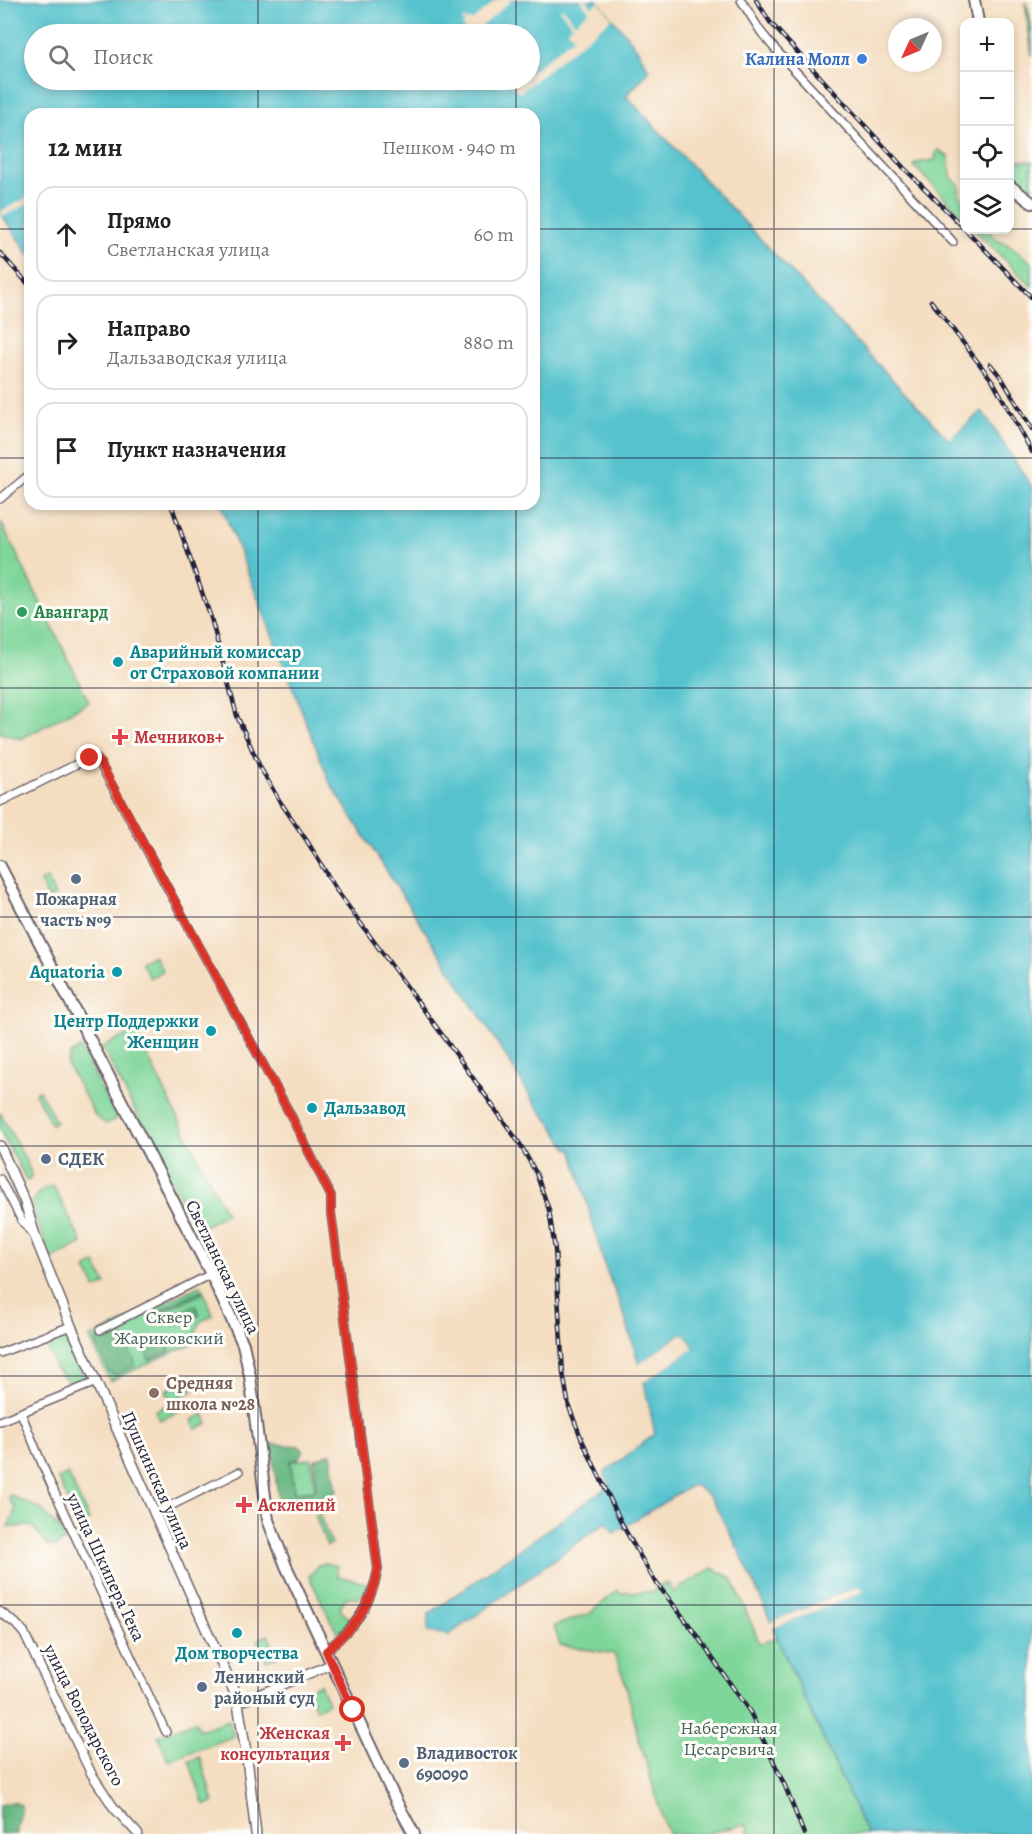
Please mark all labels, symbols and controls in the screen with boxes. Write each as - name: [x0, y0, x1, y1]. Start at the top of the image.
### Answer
- north arrow: [888, 18, 942, 72]
- map controls: [960, 18, 1014, 234]
- button: +: [960, 18, 1014, 72]
- search box: [24, 24, 540, 90]
- icon: search: [45, 41, 78, 74]
- text: Поиск: [93, 42, 153, 72]
- place label: Калина Молл: [745, 47, 850, 71]
- marker: Калина Молл: [855, 52, 869, 66]
- button: −: [960, 72, 1014, 126]
- button: locate: [960, 126, 1014, 180]
- text: 12 мин: [48, 130, 123, 165]
- text: Пешком · 940 m: [382, 134, 516, 161]
- button: layers: [960, 180, 1014, 234]
- text: Прямо: [107, 206, 171, 236]
- icon: ahead: [50, 218, 83, 251]
- text: 60 m: [474, 221, 514, 248]
- text: Светланская улица: [107, 236, 270, 263]
- text: Направо: [107, 314, 190, 344]
- icon: right: [50, 326, 83, 359]
- text: 880 m: [463, 329, 514, 356]
- text: Дальзаводская улица: [107, 344, 287, 371]
- icon: arrive: [50, 434, 83, 467]
- text: Пункт назначения: [107, 435, 286, 465]
- place label: Авангард: [33, 600, 108, 624]
- marker: Авангард: [15, 605, 29, 619]
- place label: Аварийный комиссар от Страховой компании: [129, 640, 320, 685]
- marker: Аварийный комиссар от Страховой компании: [111, 655, 125, 669]
- place label: Мечников+: [134, 725, 224, 749]
- marker: Мечников+: [111, 728, 129, 746]
- route end: [76, 744, 102, 770]
- marker: Пожарная часть №9: [69, 872, 83, 886]
- place label: Пожарная часть №9: [35, 887, 117, 932]
- place label: Aquatoria: [29, 960, 105, 984]
- marker: Aquatoria: [110, 965, 124, 979]
- place label: Центр Поддержки Женщин: [54, 1009, 199, 1054]
- marker: Центр Поддержки Женщин: [204, 1024, 218, 1038]
- place label: Дальзавод: [324, 1096, 406, 1120]
- marker: Дальзавод: [305, 1101, 319, 1115]
- place label: СДЕК: [58, 1147, 104, 1171]
- marker: СДЕК: [39, 1152, 53, 1166]
- street label: Светланская улица: [180, 1196, 266, 1339]
- park label: Сквер Жариковский: [114, 1305, 224, 1350]
- place label: Средняя школа №28: [166, 1371, 255, 1416]
- marker: Средняя школа №28: [147, 1386, 161, 1400]
- street label: Пушкинская улица: [116, 1407, 199, 1553]
- street label: улица Шкипера Гека: [61, 1488, 151, 1646]
- place label: Асклепий: [257, 1493, 336, 1517]
- marker: Асклепий: [235, 1496, 253, 1514]
- marker: Дом творчества: [230, 1626, 244, 1640]
- street label: улица Володарского: [37, 1639, 130, 1790]
- place label: Дом творчества: [175, 1641, 299, 1665]
- place label: Ленинский районый суд: [214, 1665, 315, 1710]
- marker: Ленинский районый суд: [195, 1680, 209, 1694]
- route start: [339, 1696, 365, 1722]
- park label: Набережная Цесаревича: [680, 1716, 778, 1761]
- place label: Женская консультация: [220, 1721, 330, 1766]
- marker: Женская консультация: [334, 1734, 352, 1752]
- place label: Владивосток 690090: [416, 1741, 518, 1786]
- marker: Владивосток 690090: [397, 1756, 411, 1770]

